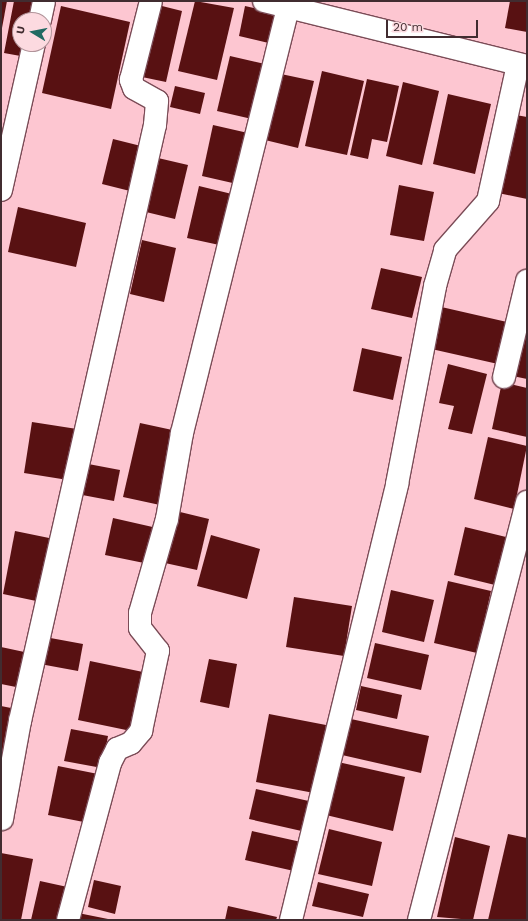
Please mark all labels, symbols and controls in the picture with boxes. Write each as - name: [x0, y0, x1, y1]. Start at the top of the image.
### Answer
- north arrow: [12, 12, 52, 52]
- scale bar: [388, 12, 480, 38]
- text: 20 m: [393, 20, 423, 34]
- text: U: [14, 25, 28, 35]

